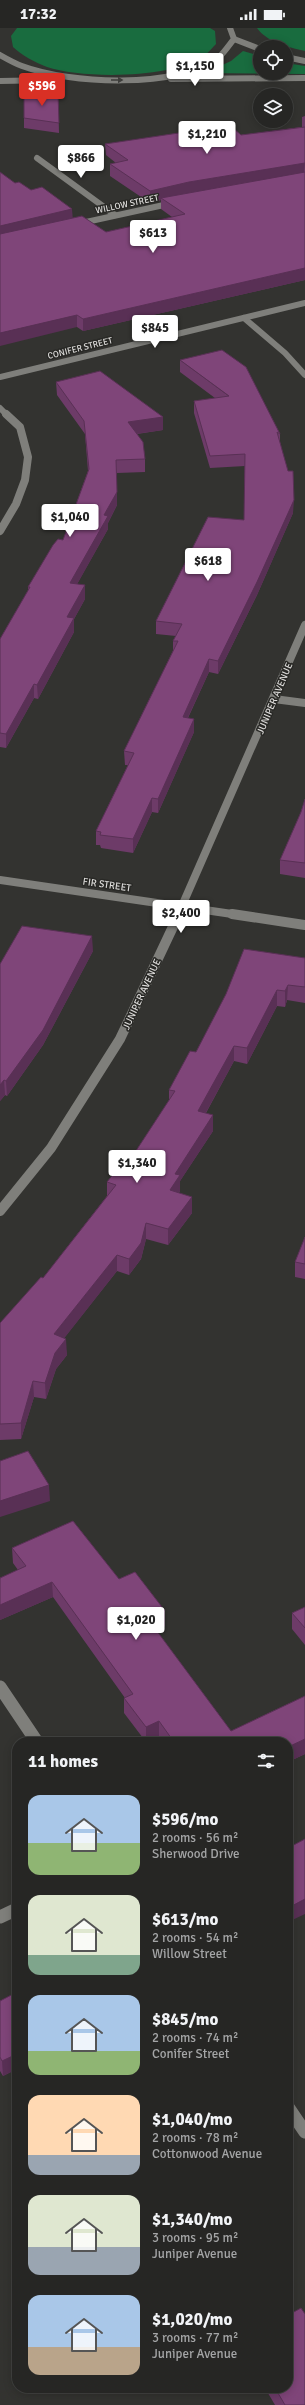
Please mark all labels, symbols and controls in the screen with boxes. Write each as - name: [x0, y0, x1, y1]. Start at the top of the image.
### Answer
- text: 17:32: [20, 5, 57, 23]
- map controls: [253, 40, 293, 128]
- button: locate: [253, 40, 293, 80]
- pin: $1,150: [162, 53, 228, 87]
- text: $1,150: [176, 58, 214, 74]
- pin: $596: [18, 73, 66, 107]
- one-way arrow: [111, 77, 124, 83]
- text: $596: [28, 78, 56, 94]
- button: layers: [253, 88, 293, 128]
- pin: $1,210: [174, 121, 240, 155]
- text: $1,210: [188, 126, 226, 142]
- pin: $866: [57, 145, 105, 179]
- text: $866: [67, 150, 95, 166]
- street label: WILLOW STREET: [95, 192, 160, 217]
- pin: $613: [129, 220, 177, 254]
- text: $613: [139, 225, 167, 241]
- pin: $845: [131, 315, 179, 349]
- text: $845: [141, 320, 169, 336]
- street label: CONIFER STREET: [47, 335, 114, 362]
- pin: $1,040: [37, 504, 103, 538]
- text: $1,040: [51, 509, 89, 525]
- pin: $618: [184, 548, 232, 582]
- text: $618: [194, 553, 222, 569]
- street label: JUNIPER AVENUE: [254, 660, 296, 736]
- street label: FIR STREET: [82, 876, 132, 894]
- pin: $2,400: [148, 900, 214, 934]
- text: $2,400: [162, 905, 200, 921]
- street label: JUNIPER AVENUE: [120, 957, 164, 1032]
- pin: $1,340: [104, 1150, 170, 1184]
- text: $1,340: [118, 1155, 156, 1171]
- pin: $1,020: [103, 1607, 169, 1641]
- text: $1,020: [117, 1612, 155, 1628]
- icon: filters: [255, 1750, 277, 1772]
- text: 11 homes: [28, 1751, 98, 1772]
- text: $596/mo: [152, 1809, 218, 1830]
- icon: home: [60, 1811, 108, 1859]
- text: 2 rooms · 56 m²: [152, 1830, 238, 1846]
- text: Sherwood Drive: [152, 1846, 239, 1862]
- text: $613/mo: [152, 1909, 218, 1930]
- icon: home: [60, 1911, 108, 1959]
- text: 2 rooms · 54 m²: [152, 1930, 238, 1946]
- text: Willow Street: [152, 1946, 227, 1962]
- text: $845/mo: [152, 2009, 218, 2030]
- icon: home: [60, 2011, 108, 2059]
- text: 2 rooms · 74 m²: [152, 2030, 238, 2046]
- text: Conifer Street: [152, 2046, 229, 2062]
- text: $1,040/mo: [152, 2109, 232, 2130]
- icon: home: [60, 2111, 108, 2159]
- text: 2 rooms · 78 m²: [152, 2130, 238, 2146]
- text: Cottonwood Avenue: [152, 2146, 262, 2162]
- text: $1,340/mo: [152, 2209, 232, 2230]
- icon: home: [60, 2211, 108, 2259]
- text: 3 rooms · 95 m²: [152, 2230, 238, 2246]
- text: Juniper Avenue: [152, 2246, 237, 2262]
- text: $1,020/mo: [152, 2309, 232, 2330]
- icon: home: [60, 2311, 108, 2359]
- text: 3 rooms · 77 m²: [152, 2330, 238, 2346]
- text: Juniper Avenue: [152, 2346, 237, 2362]

